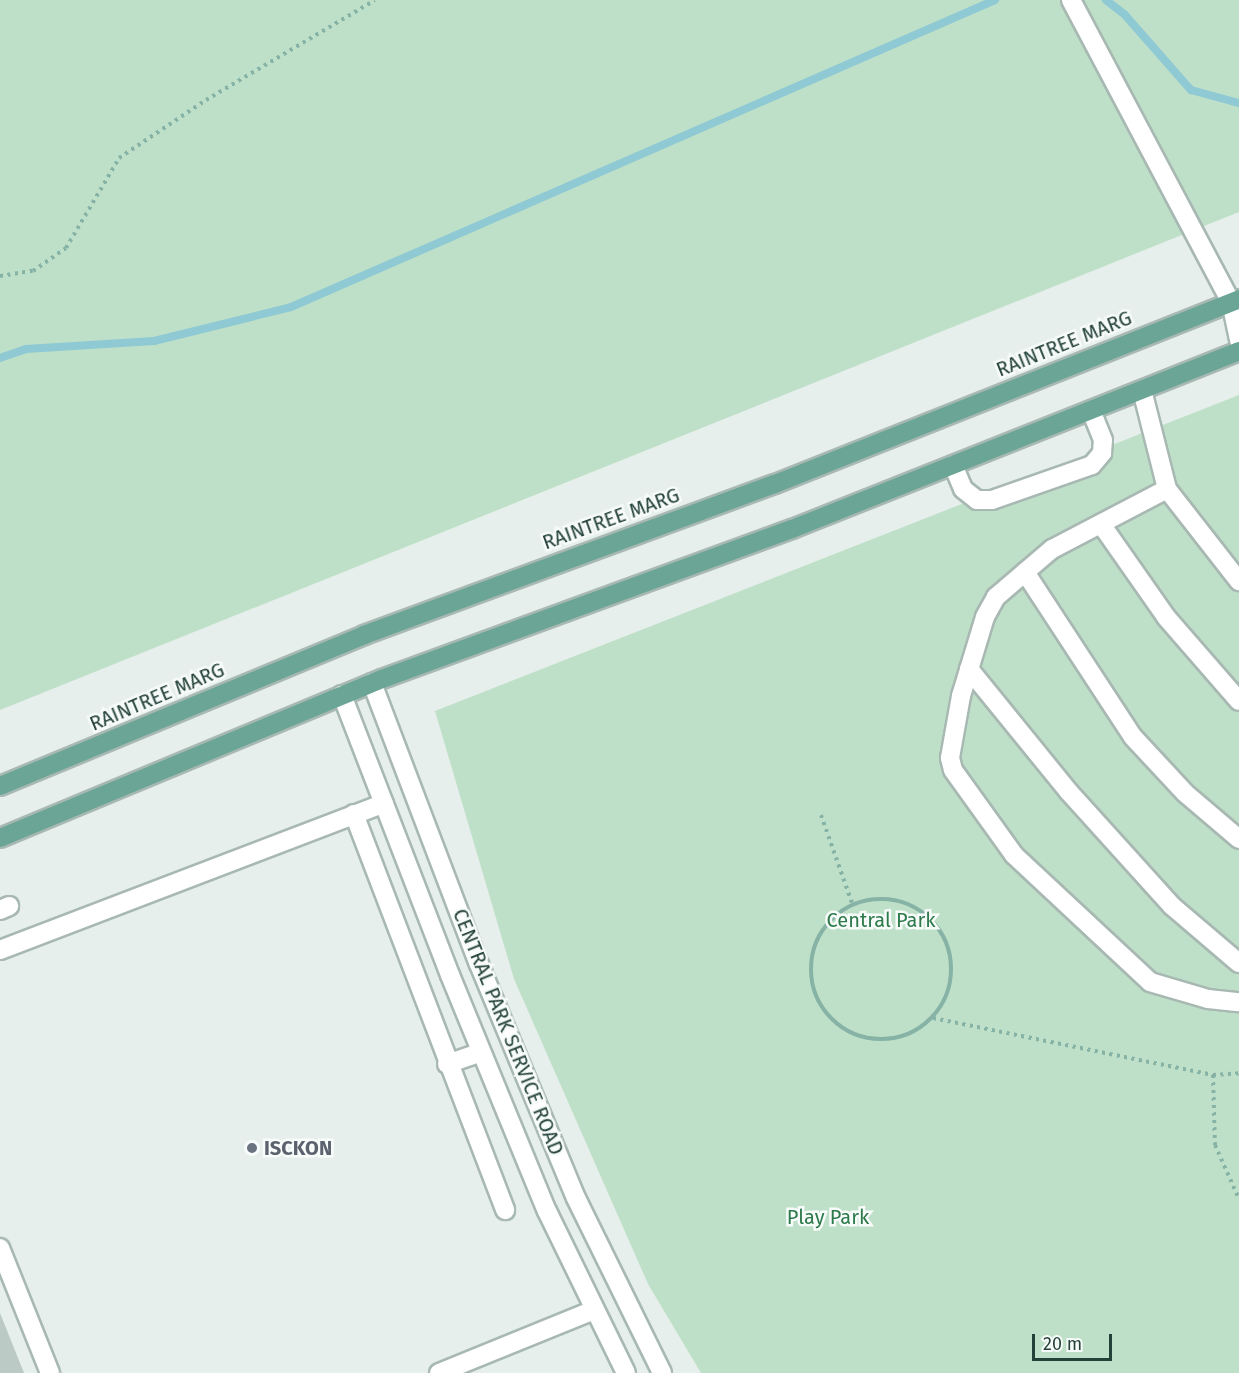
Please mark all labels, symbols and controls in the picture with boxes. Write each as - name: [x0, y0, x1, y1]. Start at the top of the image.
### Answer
- street label: RAINTREE MARG: [993, 306, 1135, 382]
- street label: RAINTREE MARG: [539, 483, 683, 555]
- street label: RAINTREE MARG: [86, 658, 228, 736]
- street label: CENTRAL PARK SERVICE ROAD: [448, 905, 568, 1159]
- park label: Central Park: [827, 908, 935, 932]
- place label: ISCKON: [264, 1136, 332, 1160]
- marker: ISCKON: [245, 1141, 259, 1155]
- park label: Play Park: [787, 1205, 869, 1229]
- scale bar: [1035, 1322, 1114, 1360]
- text: 20 m: [1043, 1333, 1082, 1355]

